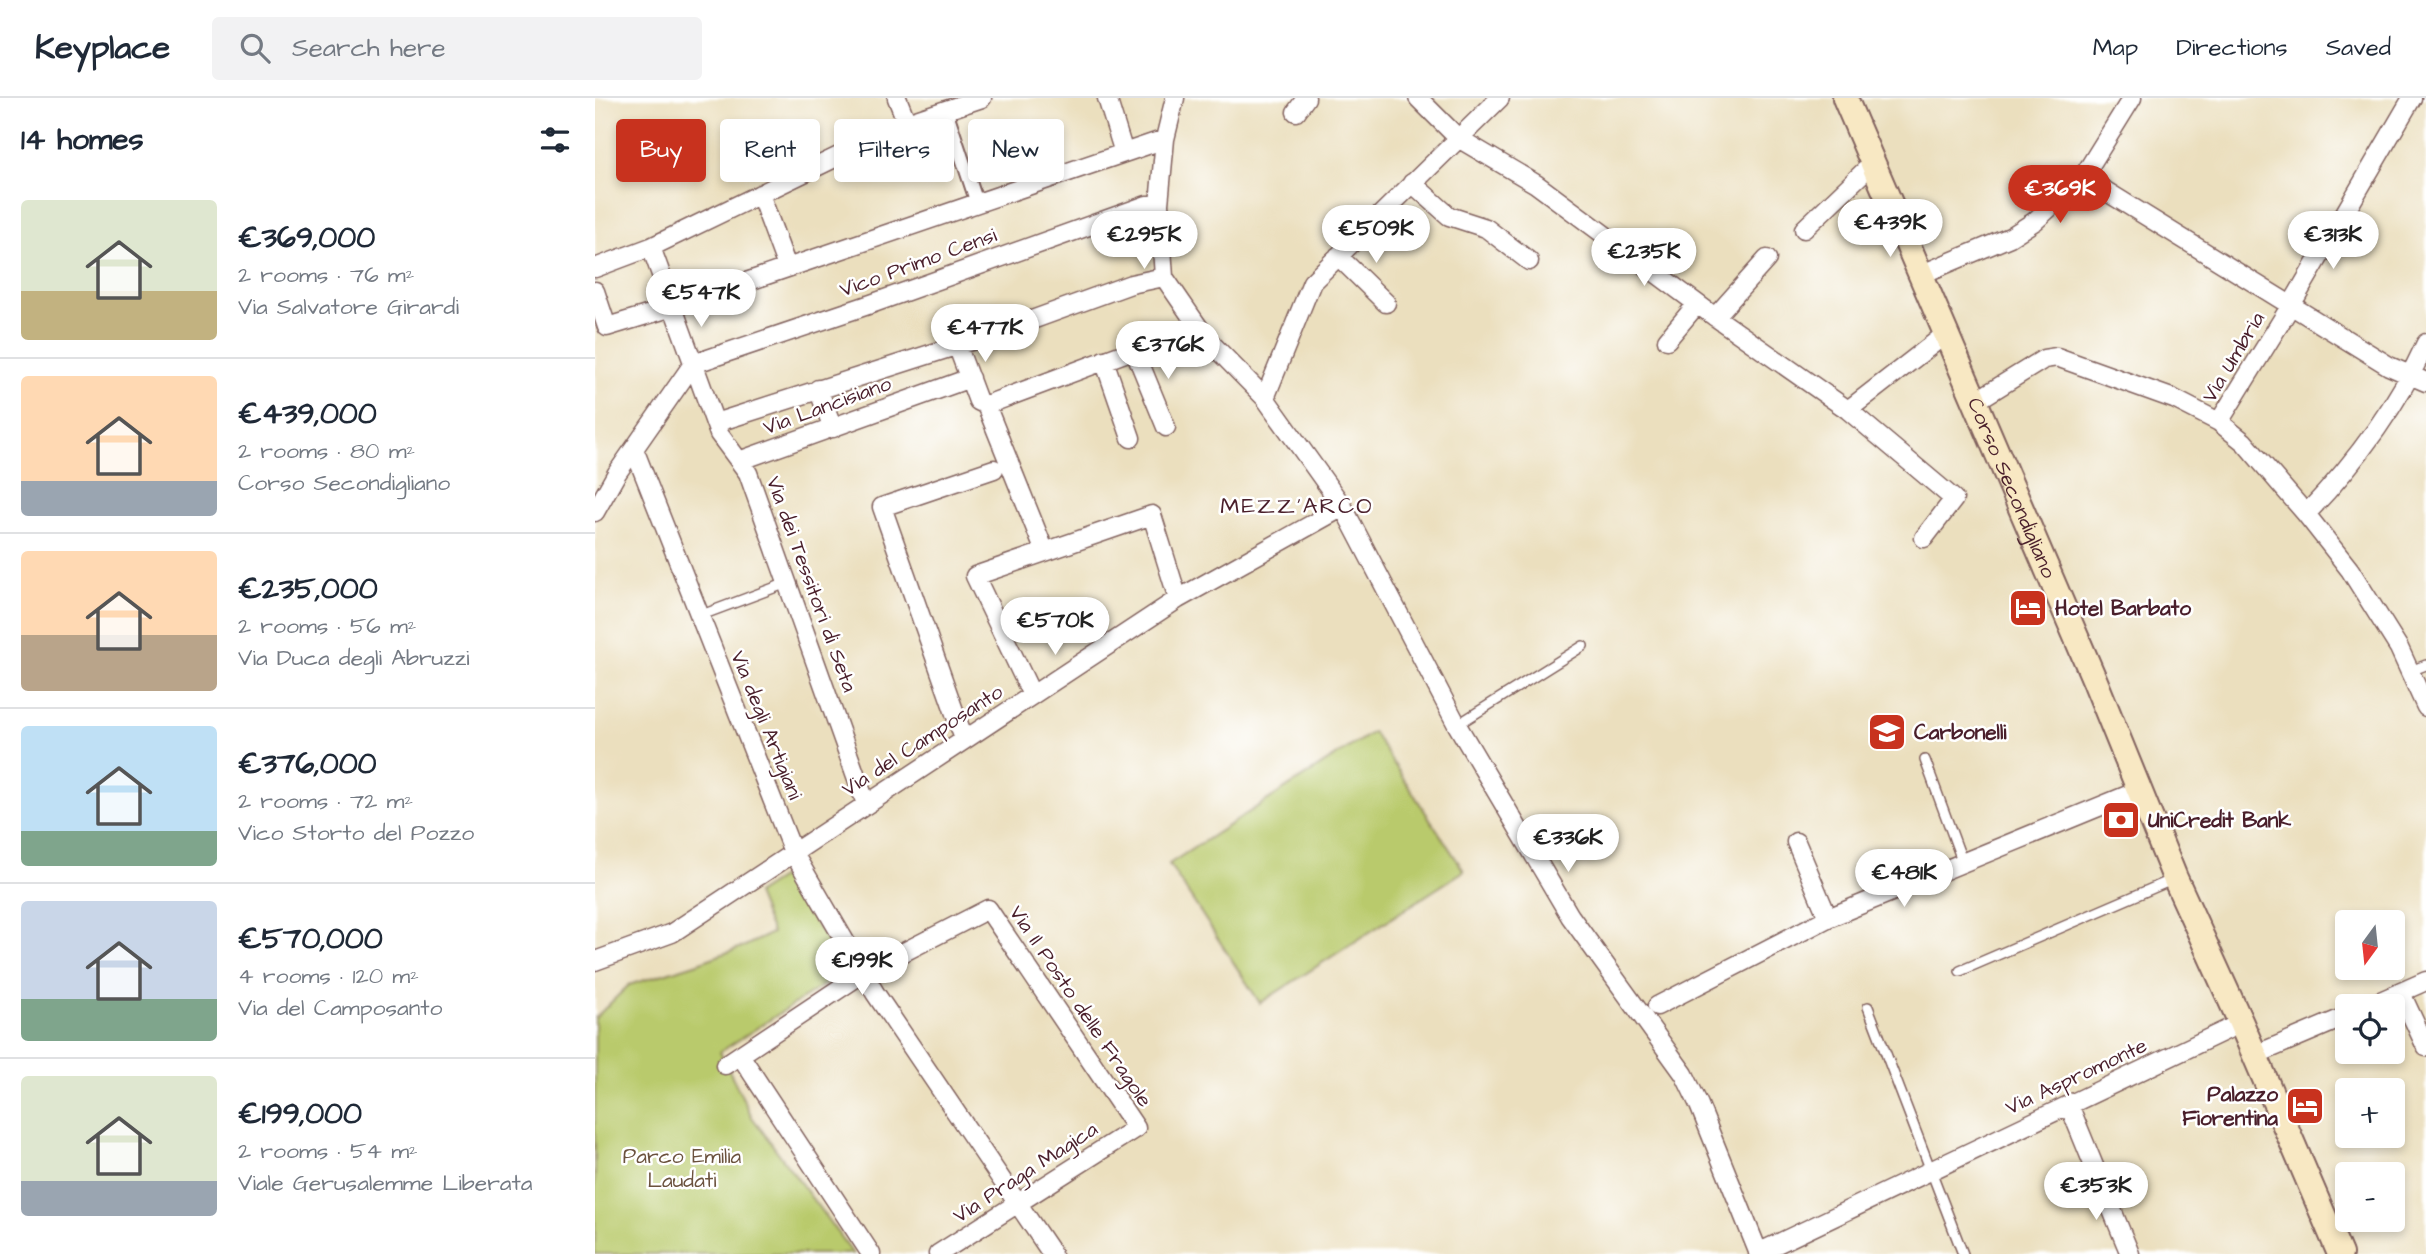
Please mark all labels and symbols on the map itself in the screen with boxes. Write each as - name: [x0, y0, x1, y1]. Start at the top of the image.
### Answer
- pin: €369K: [2011, 166, 2109, 225]
- pin: €439K: [1841, 200, 1939, 259]
- pin: €509K: [1327, 206, 1425, 265]
- pin: €295K: [1095, 212, 1193, 271]
- pin: €313K: [2284, 212, 2382, 271]
- street label: Vico Primo Censi: [836, 221, 1001, 304]
- pin: €235K: [1595, 228, 1693, 288]
- pin: €547K: [652, 270, 750, 329]
- pin: €477K: [936, 304, 1034, 364]
- street label: Via Umbria: [2195, 306, 2272, 408]
- pin: €376K: [1119, 322, 1217, 381]
- street label: Via Lancisiano: [759, 369, 895, 442]
- street label: Corso Secondigliano: [1960, 393, 2063, 583]
- street label: Via dei Tessitori di Seta: [759, 472, 864, 696]
- district label: MEZZ'ARCO: [1220, 490, 1374, 522]
- hotel icon: Hotel Barbato: [2007, 587, 2049, 629]
- place label: Hotel Barbato: [2055, 594, 2191, 623]
- pin: €570K: [1006, 598, 1104, 657]
- street label: Via degli Artigiani: [722, 646, 810, 805]
- street label: Via del Camposanto: [836, 677, 1009, 804]
- school or university icon: Carbonelli: [1866, 711, 1908, 753]
- place label: Carbonelli: [1914, 718, 2007, 747]
- bank icon: UniCredit Bank: [2100, 799, 2142, 841]
- place label: UniCredit Bank: [2148, 806, 2291, 835]
- pin: €336K: [1519, 814, 1617, 874]
- pin: €481K: [1855, 850, 1953, 909]
- street label: Via Il Posto delle Fragole: [1001, 900, 1159, 1114]
- north arrow: [2335, 910, 2405, 980]
- pin: €199K: [813, 937, 911, 997]
- street label: Via Aspromonte: [2001, 1031, 2152, 1123]
- place label: Palazzo Fiorentina: [2182, 1080, 2278, 1133]
- hotel icon: Palazzo Fiorentina: [2284, 1085, 2326, 1127]
- street label: Via Praga Magica: [947, 1115, 1105, 1232]
- park label: Parco Emilia Laudati: [623, 1142, 741, 1195]
- pin: €353K: [2047, 1162, 2145, 1222]

